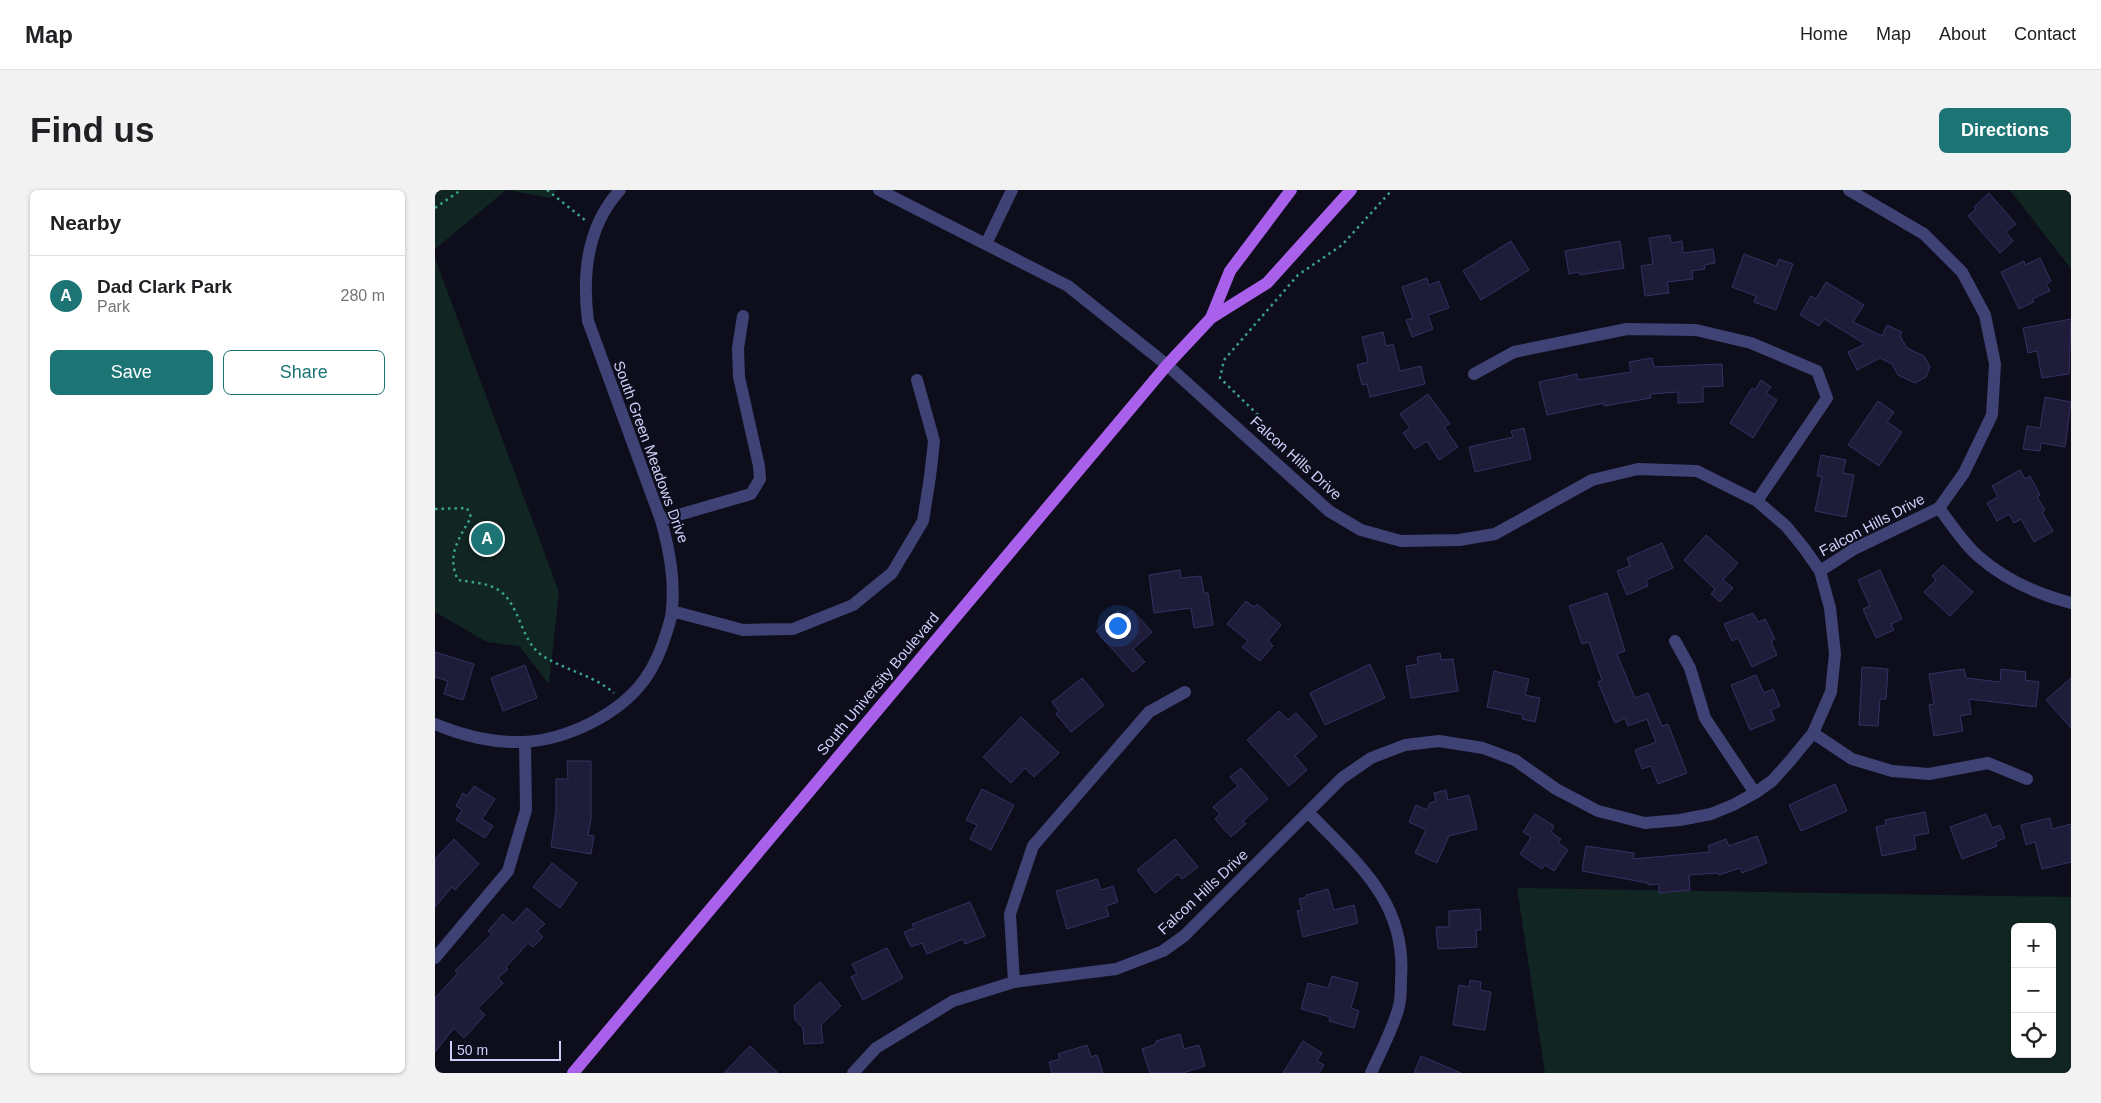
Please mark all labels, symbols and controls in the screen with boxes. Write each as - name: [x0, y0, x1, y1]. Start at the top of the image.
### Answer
- text: Map: [25, 21, 73, 48]
- text: Home: [1800, 24, 1848, 44]
- text: Map: [1876, 24, 1911, 44]
- text: About: [1939, 24, 1986, 44]
- text: Contact: [2014, 24, 2076, 44]
- button: Directions: [1939, 108, 2071, 153]
- text: Find us: [30, 110, 154, 149]
- text: Nearby: [50, 211, 121, 234]
- text: Dad Clark Park: [97, 276, 232, 297]
- text: A: [60, 287, 72, 304]
- text: 280 m: [341, 287, 385, 304]
- text: Park: [97, 298, 130, 315]
- button: Save: [50, 350, 213, 395]
- button: Share: [223, 350, 385, 395]
- street label: South Green Meadows Drive: [611, 358, 692, 545]
- street label: Falcon Hills Drive: [1247, 412, 1345, 503]
- street label: Falcon Hills Drive: [1816, 490, 1927, 559]
- pin: A: [471, 520, 503, 558]
- street label: South University Boulevard: [813, 609, 942, 758]
- your location: [1105, 613, 1131, 639]
- street label: Falcon Hills Drive: [1154, 846, 1251, 938]
- map controls: [2011, 923, 2056, 1058]
- button: +: [2011, 923, 2056, 968]
- button: −: [2011, 968, 2056, 1013]
- button: locate: [2011, 1013, 2056, 1058]
- scale bar: [450, 1038, 561, 1061]
- text: 50 m: [457, 1042, 488, 1058]

